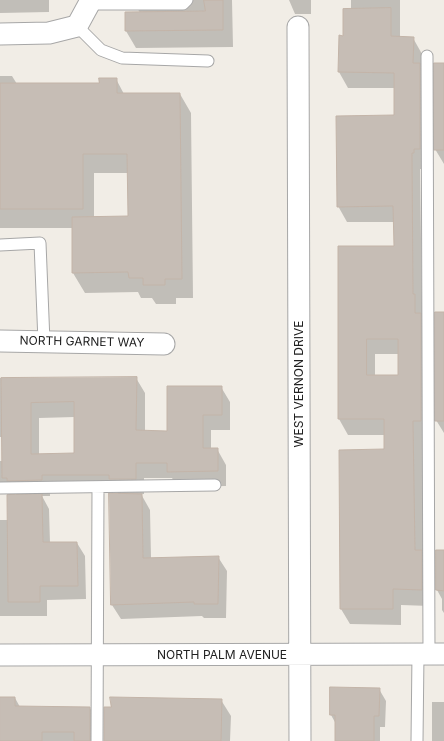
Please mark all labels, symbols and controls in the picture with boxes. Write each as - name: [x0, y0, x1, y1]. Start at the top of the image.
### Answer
- street label: WEST VERNON DRIVE: [292, 321, 306, 447]
- street label: NORTH GARNET WAY: [20, 334, 144, 350]
- street label: NORTH PALM AVENUE: [157, 648, 287, 662]

